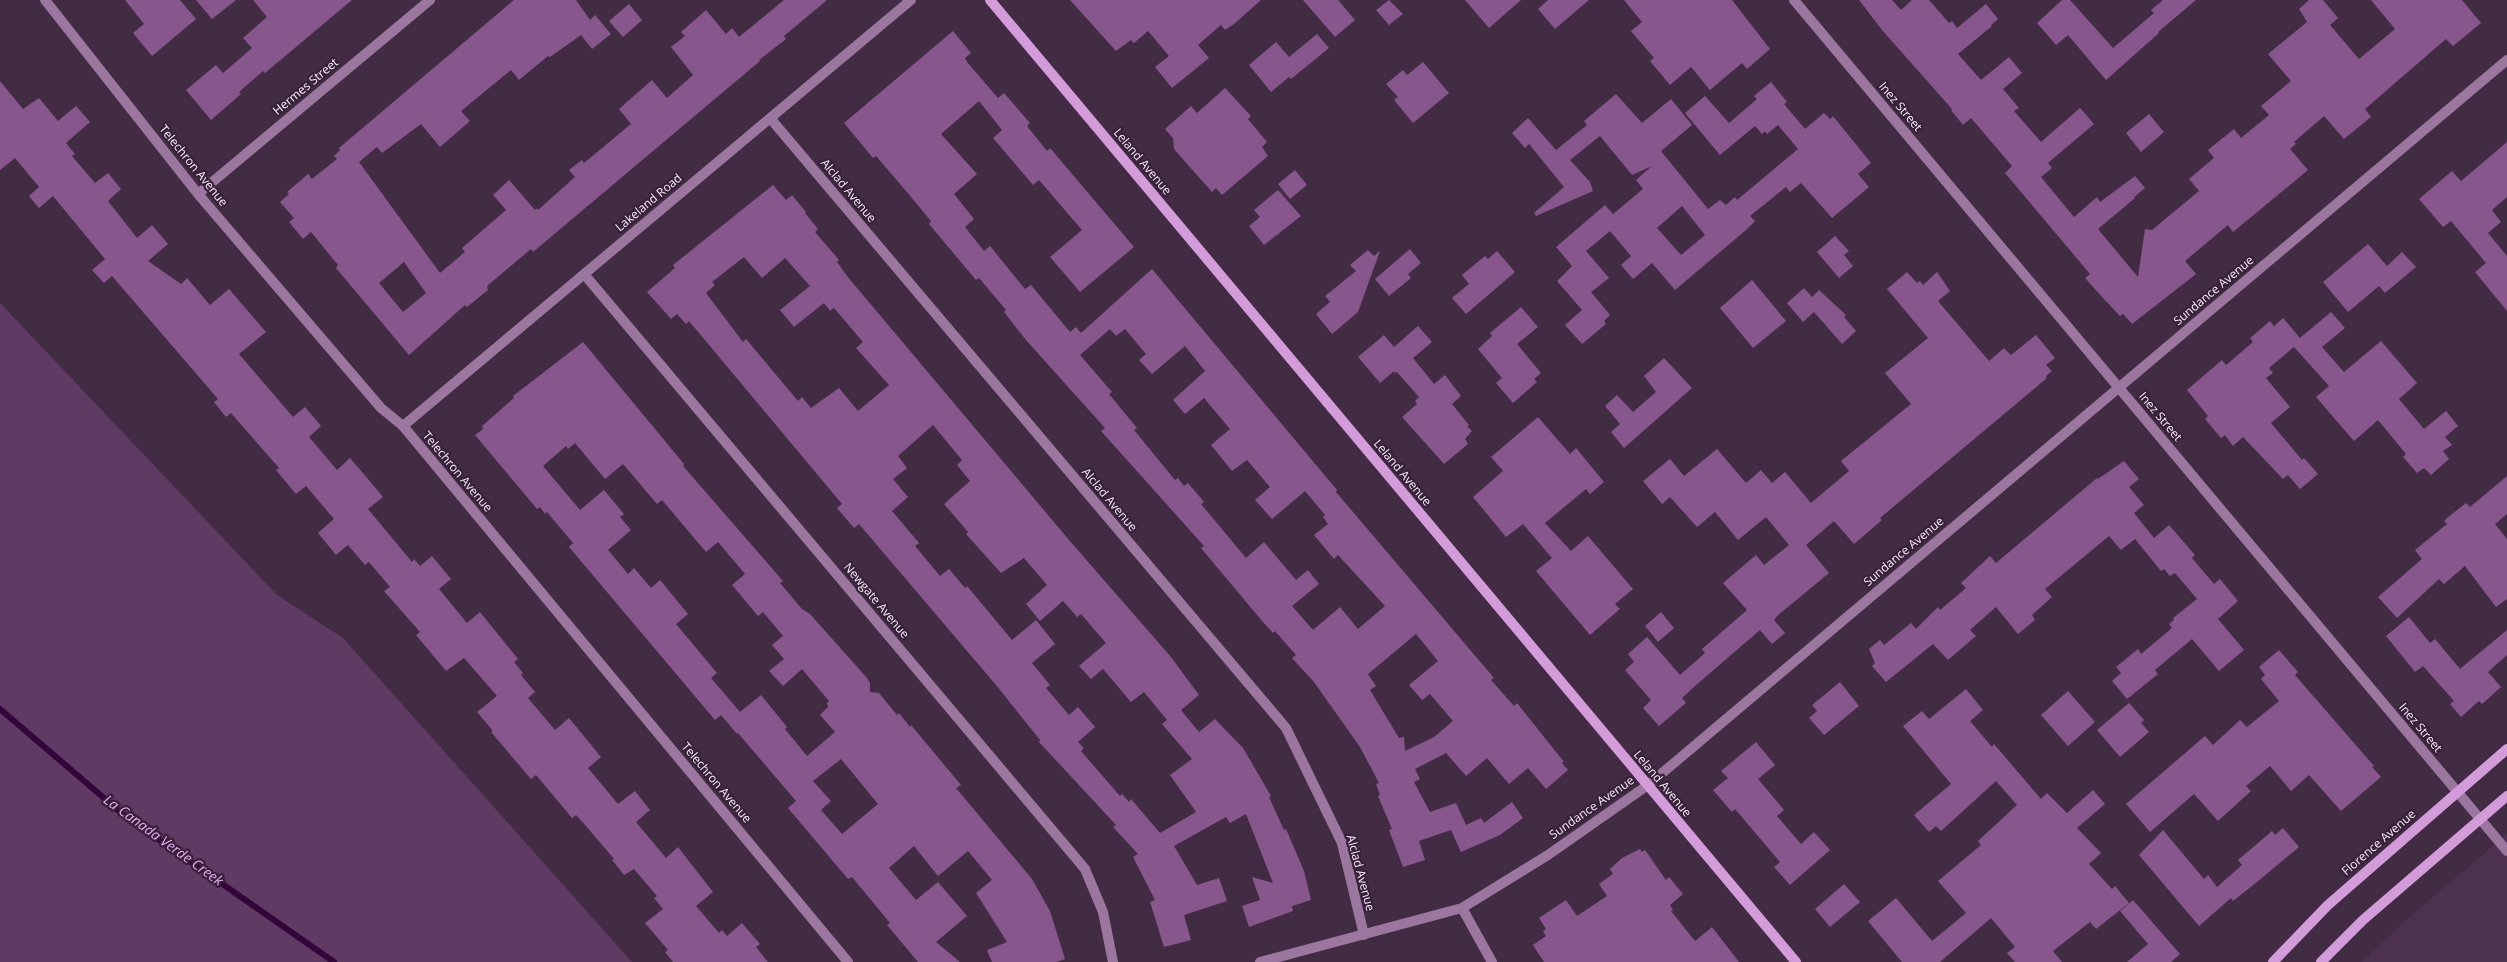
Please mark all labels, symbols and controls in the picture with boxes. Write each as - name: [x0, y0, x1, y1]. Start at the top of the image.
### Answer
- street label: Hermes Street: [270, 56, 342, 118]
- street label: Inez Street: [1875, 80, 1925, 134]
- street label: Telechron Avenue: [156, 122, 230, 210]
- street label: Leland Avenue: [1110, 126, 1174, 198]
- street label: Alclad Avenue: [817, 156, 879, 226]
- street label: Lakeland Road: [613, 171, 685, 235]
- street label: Sundance Avenue: [2171, 253, 2257, 329]
- street label: Inez Street: [2135, 390, 2185, 444]
- street label: Telechron Avenue: [419, 429, 495, 515]
- street label: Leland Avenue: [1370, 437, 1434, 509]
- street label: Alclad Avenue: [1078, 465, 1140, 535]
- street label: Sundance Avenue: [1861, 514, 1947, 590]
- street label: Newgate Avenue: [840, 560, 912, 642]
- street label: Inez Street: [2395, 701, 2445, 755]
- street label: Telechron Avenue: [678, 740, 754, 826]
- street label: Leland Avenue: [1630, 748, 1694, 820]
- street label: Sundance Avenue: [1547, 773, 1637, 843]
- water label: La Canada Verde Creek: [100, 792, 226, 890]
- street label: Florence Avenue: [2339, 807, 2419, 879]
- street label: Alclad Avenue: [1343, 833, 1377, 913]

